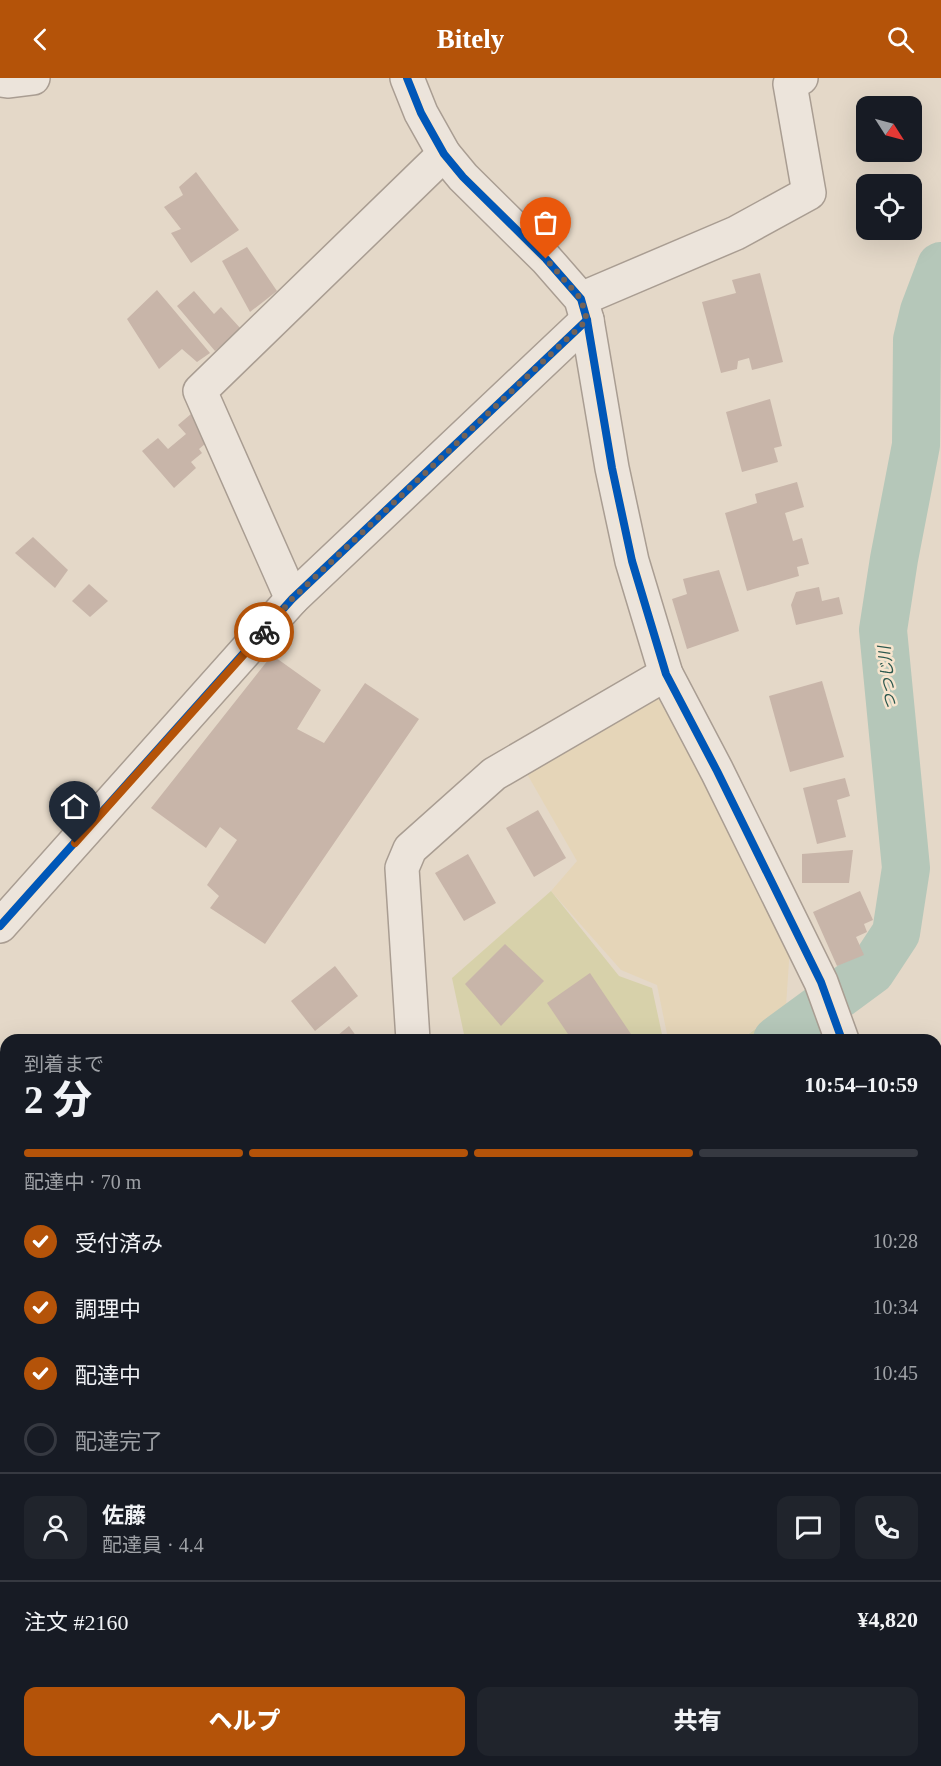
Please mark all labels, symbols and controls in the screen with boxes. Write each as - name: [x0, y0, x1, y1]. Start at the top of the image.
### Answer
- icon: back: [24, 23, 57, 56]
- icon: search: [884, 23, 917, 56]
- text: Bitely: [437, 24, 504, 54]
- north arrow: [856, 96, 922, 162]
- map controls: [856, 96, 922, 240]
- button: locate: [856, 174, 922, 240]
- pin: [520, 197, 571, 259]
- icon: bag: [529, 206, 562, 239]
- courier: [234, 602, 294, 662]
- icon: bike: [248, 616, 281, 649]
- water label: つつじ川: [875, 643, 899, 711]
- pin: [49, 781, 100, 843]
- icon: home: [58, 790, 91, 823]
- text: 到着まで: [24, 1053, 104, 1075]
- text: 10:54–10:59: [804, 1072, 918, 1097]
- text: 2 分: [24, 1078, 92, 1121]
- text: 配達中 · 70 m: [24, 1171, 141, 1193]
- icon: check: [24, 1225, 57, 1258]
- text: 10:28: [872, 1230, 918, 1252]
- text: 受付済み: [75, 1231, 163, 1256]
- icon: check: [24, 1291, 57, 1324]
- text: 10:34: [872, 1296, 918, 1318]
- text: 調理中: [75, 1297, 141, 1322]
- icon: check: [24, 1357, 57, 1390]
- text: 10:45: [872, 1362, 918, 1384]
- text: 配達中: [75, 1363, 141, 1388]
- text: 配達完了: [75, 1429, 163, 1454]
- button: person: [24, 1496, 87, 1559]
- button: chat: [777, 1496, 840, 1559]
- button: phone: [855, 1496, 918, 1559]
- text: 佐藤: [102, 1503, 146, 1528]
- text: 配達員 · 4.4: [102, 1534, 204, 1556]
- text: ¥4,820: [858, 1607, 918, 1632]
- text: 注文 #2160: [24, 1610, 129, 1635]
- button: ヘルプ: [24, 1687, 465, 1756]
- button: 共有: [477, 1687, 918, 1756]

